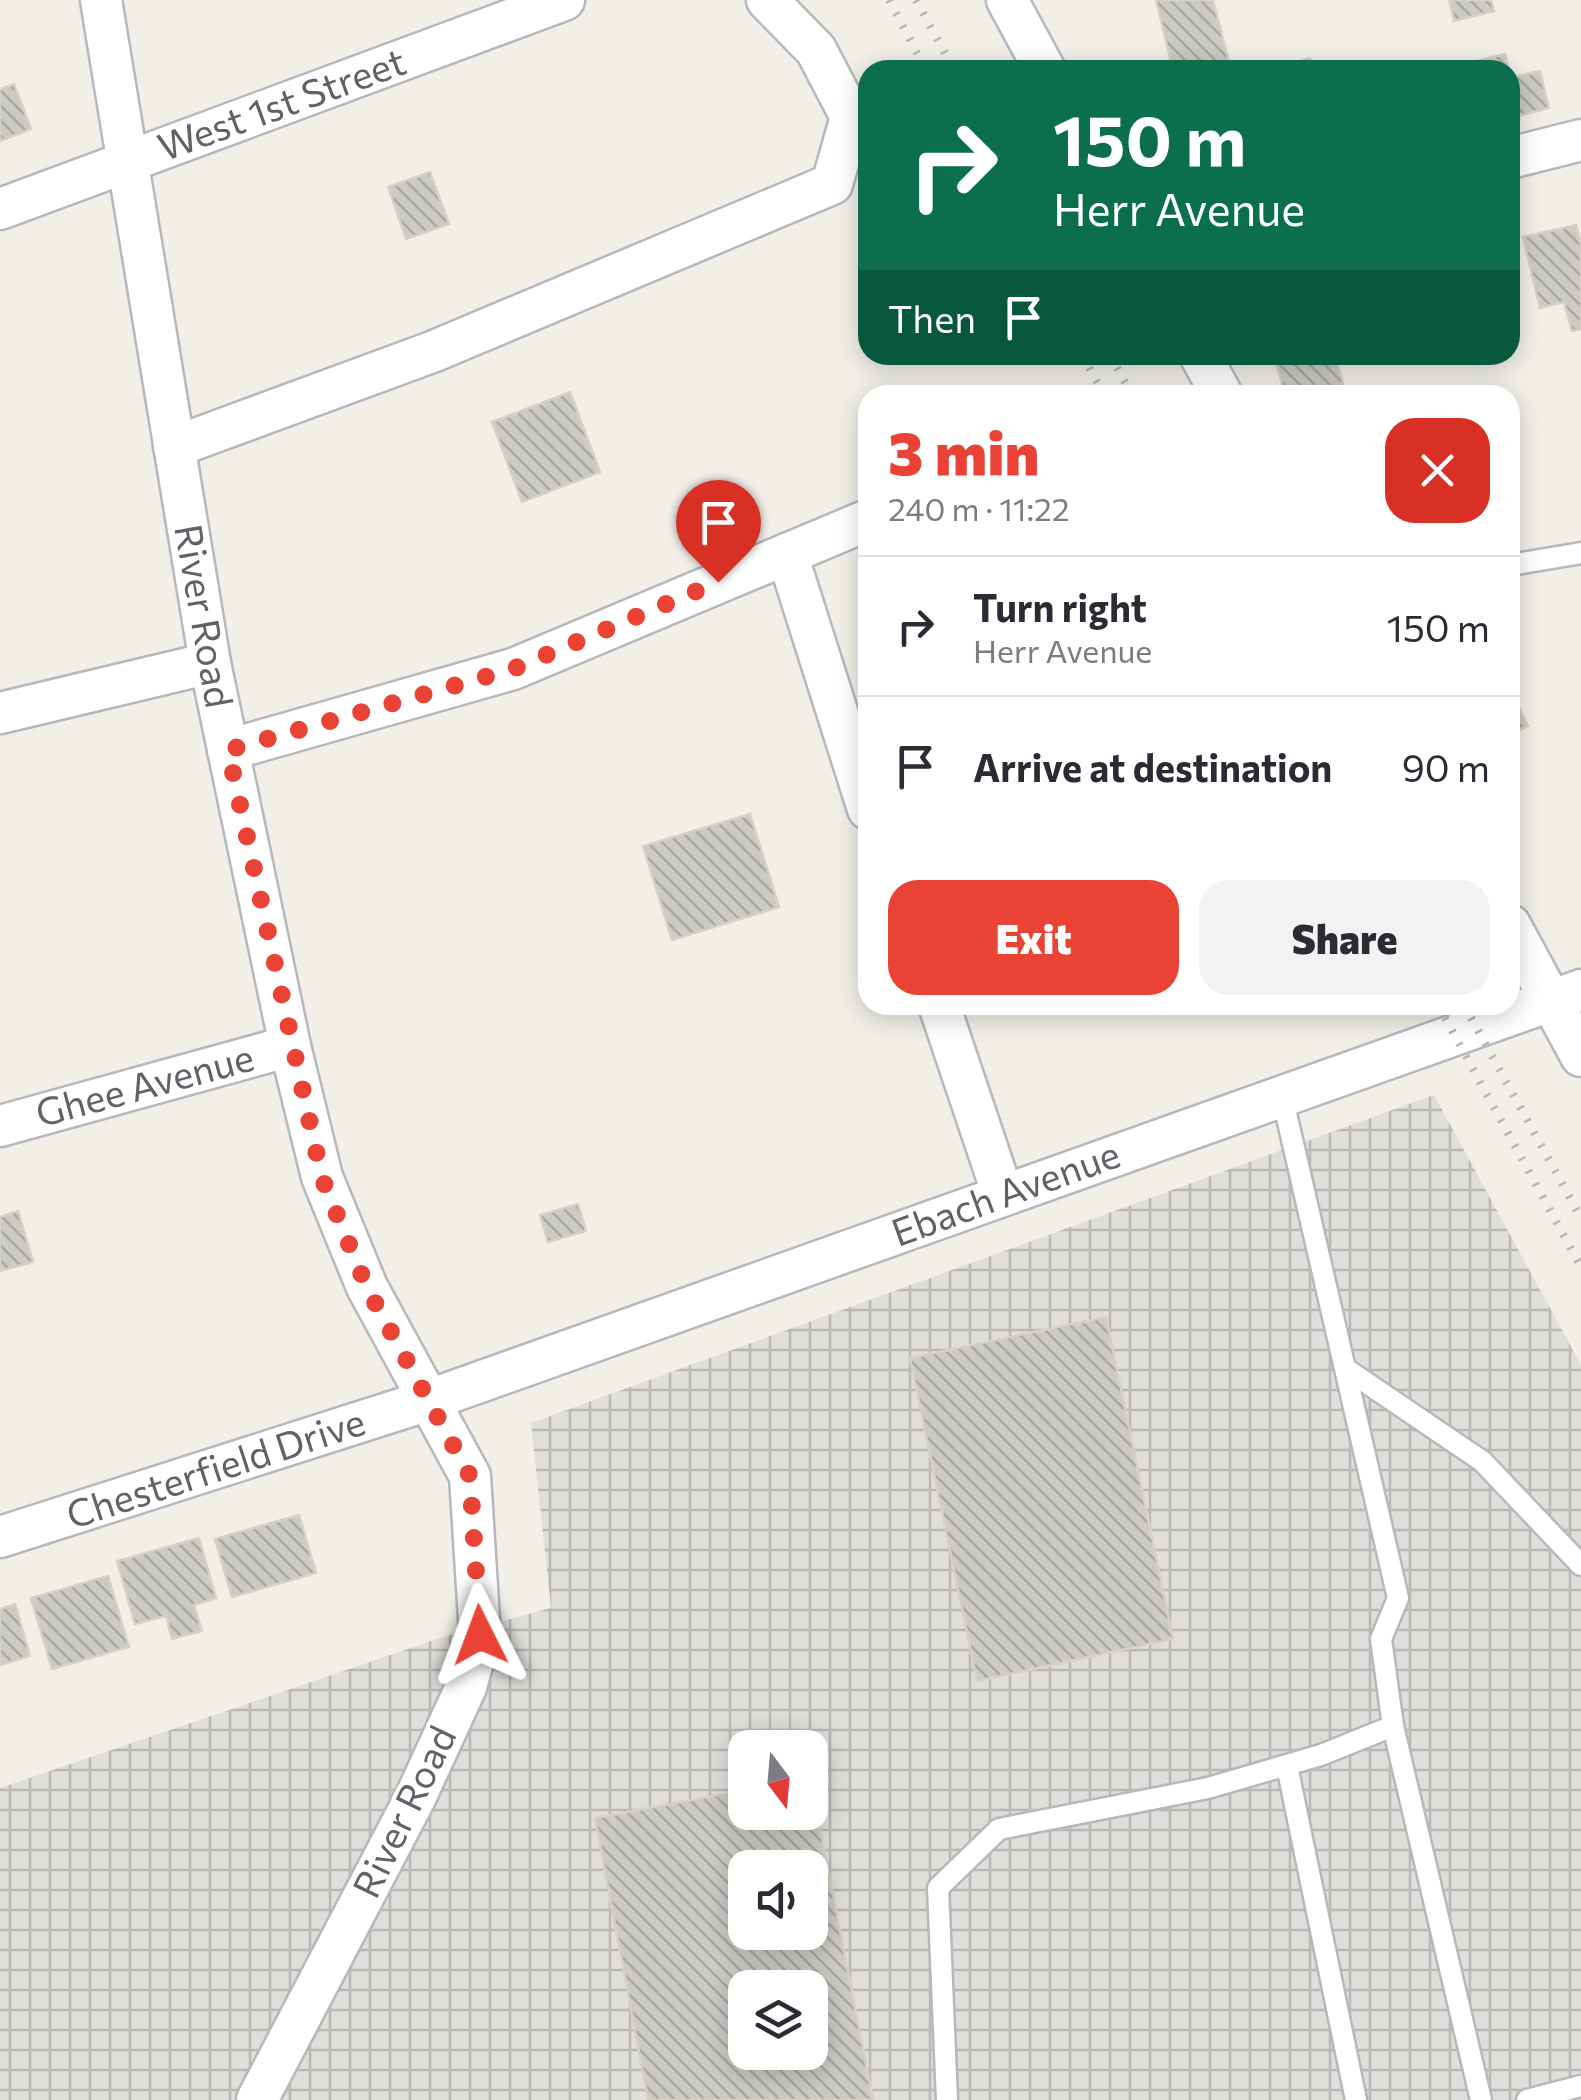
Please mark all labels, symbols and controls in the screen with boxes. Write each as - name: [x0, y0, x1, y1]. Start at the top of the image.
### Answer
- street label: West 1st Street: [151, 36, 411, 169]
- text: 150 m: [1053, 95, 1246, 180]
- icon: right: [888, 100, 1018, 230]
- text: Herr Avenue: [1053, 180, 1305, 235]
- icon: arrive: [996, 290, 1051, 345]
- text: Then: [888, 294, 976, 341]
- text: 3 min: [888, 414, 1039, 487]
- button: close: [1385, 418, 1490, 523]
- pin: [676, 480, 761, 583]
- text: 240 m · 11:22: [888, 488, 1070, 528]
- icon: arrive: [691, 495, 746, 550]
- street label: River Road: [166, 520, 245, 711]
- text: Turn right: [973, 583, 1147, 630]
- icon: right: [888, 599, 943, 654]
- text: 150 m: [1387, 603, 1490, 650]
- text: Herr Avenue: [973, 630, 1152, 670]
- icon: arrive: [888, 739, 943, 794]
- text: Arrive at destination: [973, 743, 1332, 790]
- text: 90 m: [1402, 743, 1490, 790]
- button: Exit: [888, 880, 1179, 995]
- button: Share: [1199, 880, 1490, 995]
- street label: Ghee Avenue: [30, 1032, 258, 1135]
- street label: Ebach Avenue: [885, 1129, 1126, 1255]
- street label: Chesterfield Drive: [60, 1396, 370, 1537]
- position arrow: [428, 1583, 532, 1687]
- street label: River Road: [341, 1717, 464, 1904]
- north arrow: [728, 1730, 828, 1830]
- map controls: [728, 1730, 828, 2070]
- button: sound: [728, 1850, 828, 1950]
- button: layers: [728, 1970, 828, 2070]

